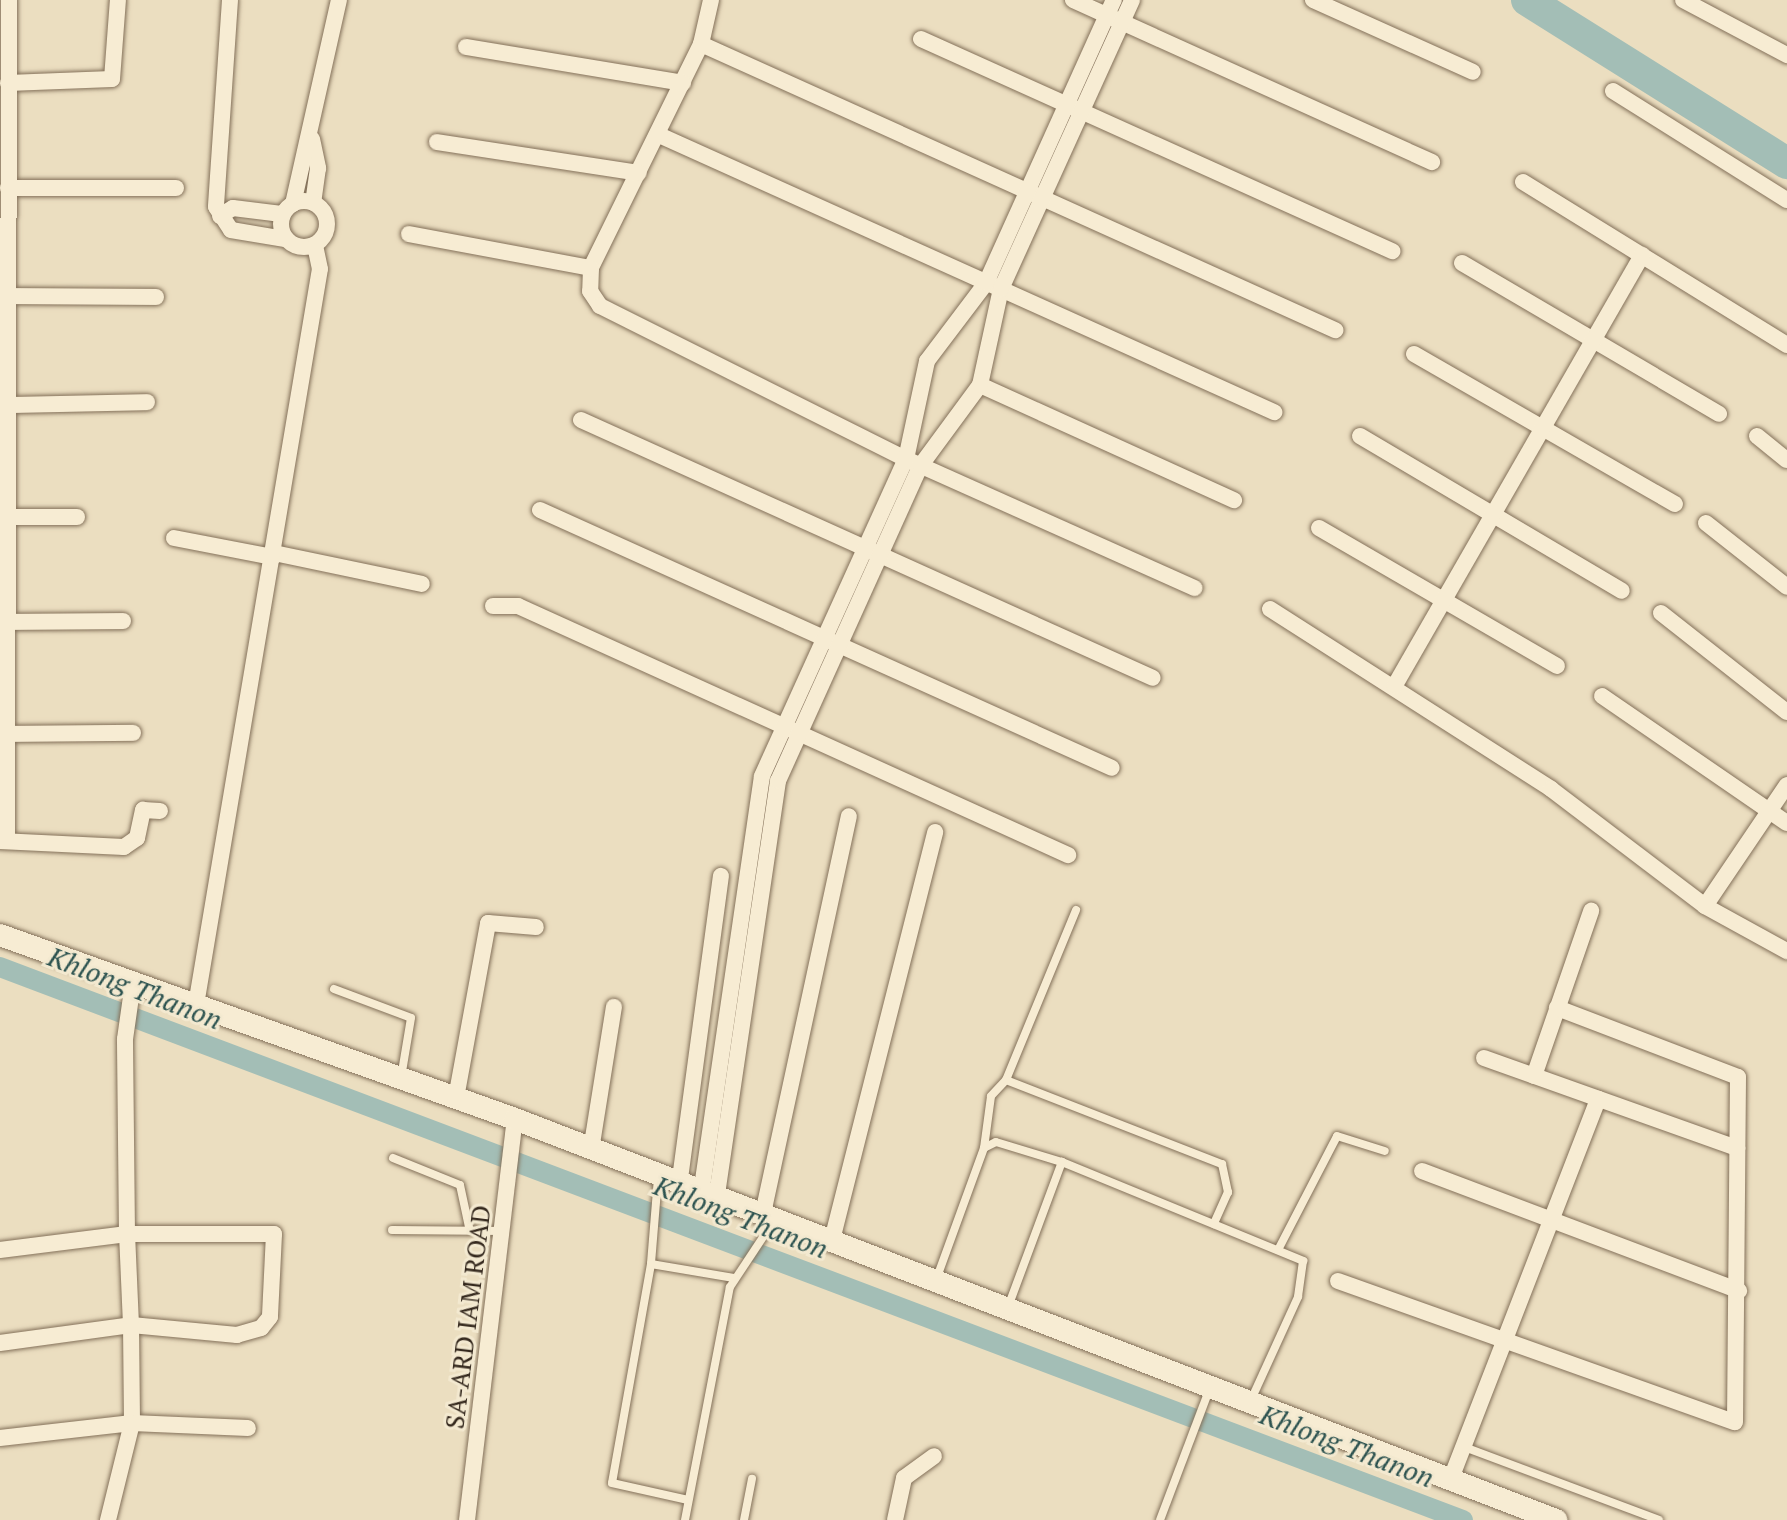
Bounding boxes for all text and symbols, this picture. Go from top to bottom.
water label: Khlong Thanon [43,939,227,1037]
water label: Khlong Thanon [649,1168,833,1266]
street label: SA-ARD IAM ROAD [439,1203,497,1431]
water label: Khlong Thanon [1255,1397,1439,1495]

